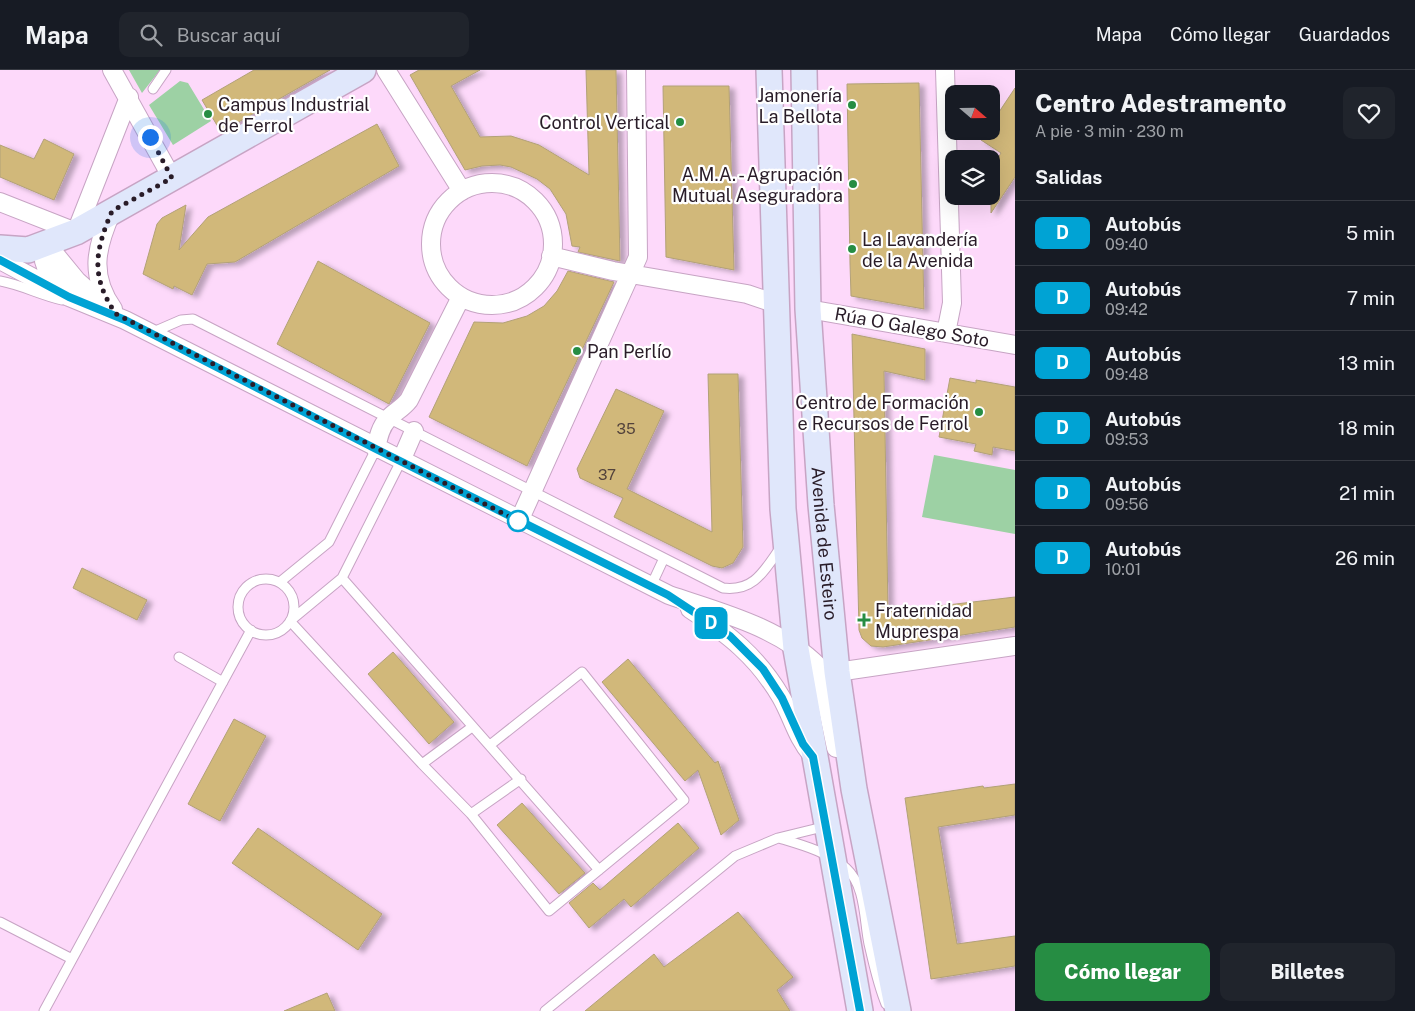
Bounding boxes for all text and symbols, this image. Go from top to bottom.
search box [119,12,469,57]
text: Mapa [25,21,89,49]
icon: search [137,21,165,49]
text: Buscar aquí [177,24,280,46]
text: Mapa [1096,24,1142,45]
text: Cómo llegar [1170,24,1271,45]
text: Guardados [1299,24,1390,45]
place label: Jamonería La Bellota [757,85,842,127]
north arrow [945,85,1000,140]
map controls [945,85,1000,205]
button: heart [1343,87,1395,139]
text: Centro Adestramento [1035,89,1286,117]
place label: Campus Industrial de Ferrol [218,94,370,136]
marker: Jamonería La Bellota [846,99,858,111]
marker: Campus Industrial de Ferrol [202,108,214,120]
place label: Control Vertical [539,112,670,133]
marker: Control Vertical [674,116,686,128]
text: A pie · 3 min · 230 m [1035,122,1184,141]
your location [138,125,163,150]
button: layers [945,150,1000,205]
place label: A.M.A. - Agrupación Mutual Aseguradora [672,164,843,206]
text: Salidas [1035,166,1102,188]
marker: A.M.A. - Agrupación Mutual Aseguradora [847,178,859,190]
text: Autobús [1105,213,1181,235]
text: D [1056,222,1069,243]
text: 5 min [1346,222,1395,244]
place label: La Lavandería de la Avenida [862,229,978,271]
text: 09:40 [1105,235,1148,254]
marker: La Lavandería de la Avenida [846,243,858,255]
text: Autobús [1105,278,1181,300]
text: D [1056,287,1069,308]
text: 7 min [1347,287,1395,309]
text: 09:42 [1105,300,1148,319]
street label: Rúa O Galego Soto [833,303,991,351]
place label: Pan Perlío [587,341,671,362]
text: Autobús [1105,343,1181,365]
marker: Pan Perlío [571,345,583,357]
text: D [1056,352,1069,373]
text: 13 min [1338,352,1395,374]
text: 09:48 [1105,365,1149,384]
place label: Centro de Formación e Recursos de Ferrol [795,392,969,434]
marker: Centro de Formación e Recursos de Ferrol [973,406,985,418]
text: Autobús [1105,408,1181,430]
text: D [1056,417,1069,438]
text: 18 min [1338,417,1395,439]
house number: 35 [616,420,636,437]
text: 09:53 [1105,430,1149,449]
house number: 37 [598,466,616,483]
street label: Avenida de Esteiro [808,466,842,621]
text: Autobús [1105,473,1181,495]
text: D [1056,482,1069,503]
text: 21 min [1339,482,1395,504]
text: 09:56 [1105,495,1149,514]
unlabelled marker [507,510,529,532]
text: Autobús [1105,538,1181,560]
text: D [1056,547,1069,568]
text: 26 min [1335,547,1395,569]
text: 10:01 [1105,560,1141,579]
place label: Fraternidad Muprespa [875,600,972,642]
line badge: D [695,607,727,639]
text: D [705,612,717,633]
marker: Fraternidad Muprespa [857,613,871,627]
button: Cómo llegar [1035,943,1210,1001]
button: Billetes [1220,943,1395,1001]

